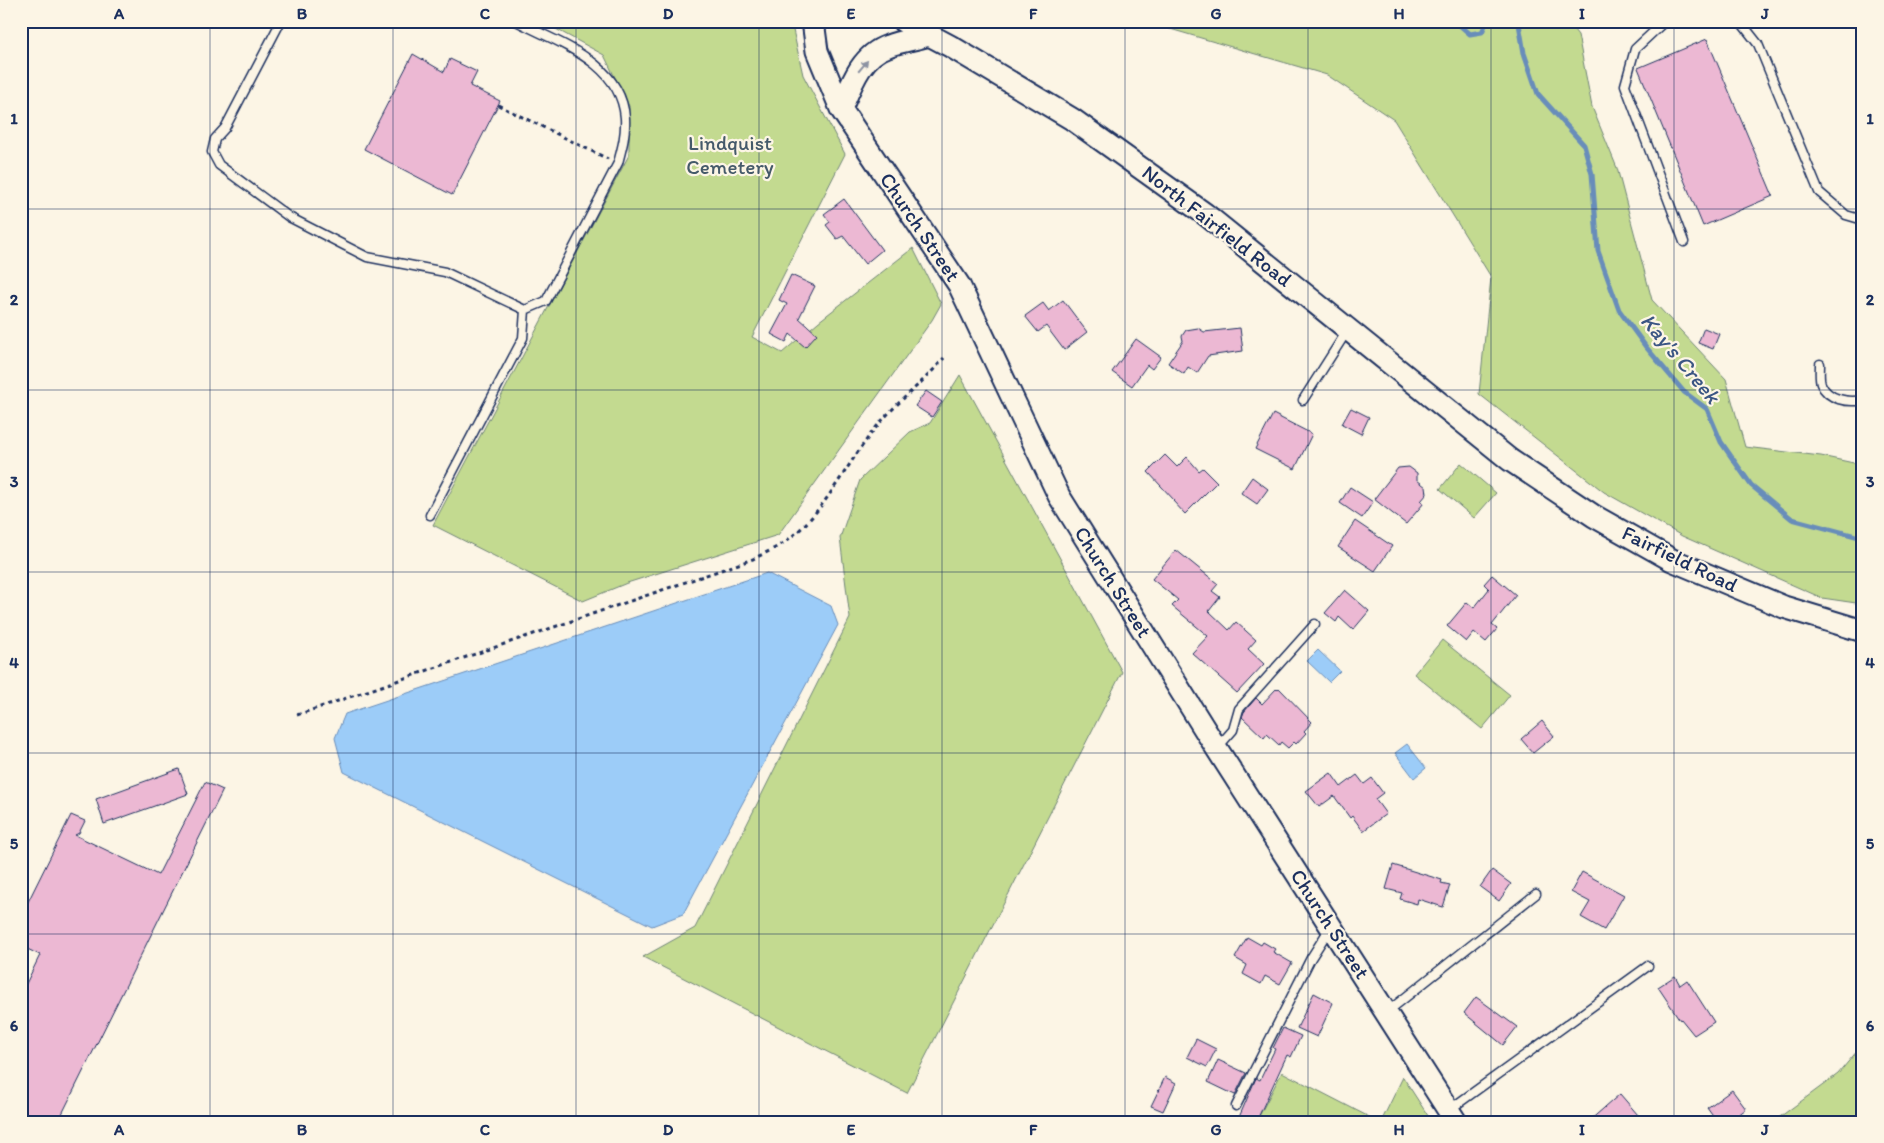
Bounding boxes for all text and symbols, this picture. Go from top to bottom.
text: A [113,4,125,23]
text: B [297,4,308,23]
text: C [480,4,491,23]
text: D [663,4,674,23]
text: E [847,4,856,23]
text: F [1029,4,1038,23]
text: G [1210,4,1222,23]
text: H [1393,4,1405,23]
text: I [1579,4,1585,23]
text: J [1760,4,1769,23]
one-way arrow [857,59,868,72]
text: 1 [10,109,18,128]
text: 1 [1866,109,1874,128]
park label: Lindquist Cemetery [686,130,774,179]
street label: North Fairfield Road [1137,159,1297,292]
street label: Church Street [875,167,966,286]
text: 2 [10,290,19,309]
text: 2 [1866,290,1875,309]
water label: Kay's Creek [1635,308,1727,410]
text: 3 [10,472,19,491]
text: 3 [1866,472,1875,491]
street label: Fairfield Road [1618,520,1742,597]
street label: Church Street [1069,522,1157,642]
text: 4 [9,653,19,672]
text: 4 [1865,653,1875,672]
text: 5 [10,834,19,853]
text: 5 [1866,834,1875,853]
street label: Church Street [1286,864,1375,983]
text: 6 [10,1016,19,1035]
text: 6 [1866,1016,1875,1035]
text: A [113,1120,125,1139]
text: B [297,1120,308,1139]
text: C [480,1120,491,1139]
text: D [663,1120,674,1139]
text: E [847,1120,856,1139]
text: F [1029,1120,1038,1139]
text: G [1210,1120,1222,1139]
text: H [1393,1120,1405,1139]
text: I [1579,1120,1585,1139]
text: J [1760,1120,1769,1139]

